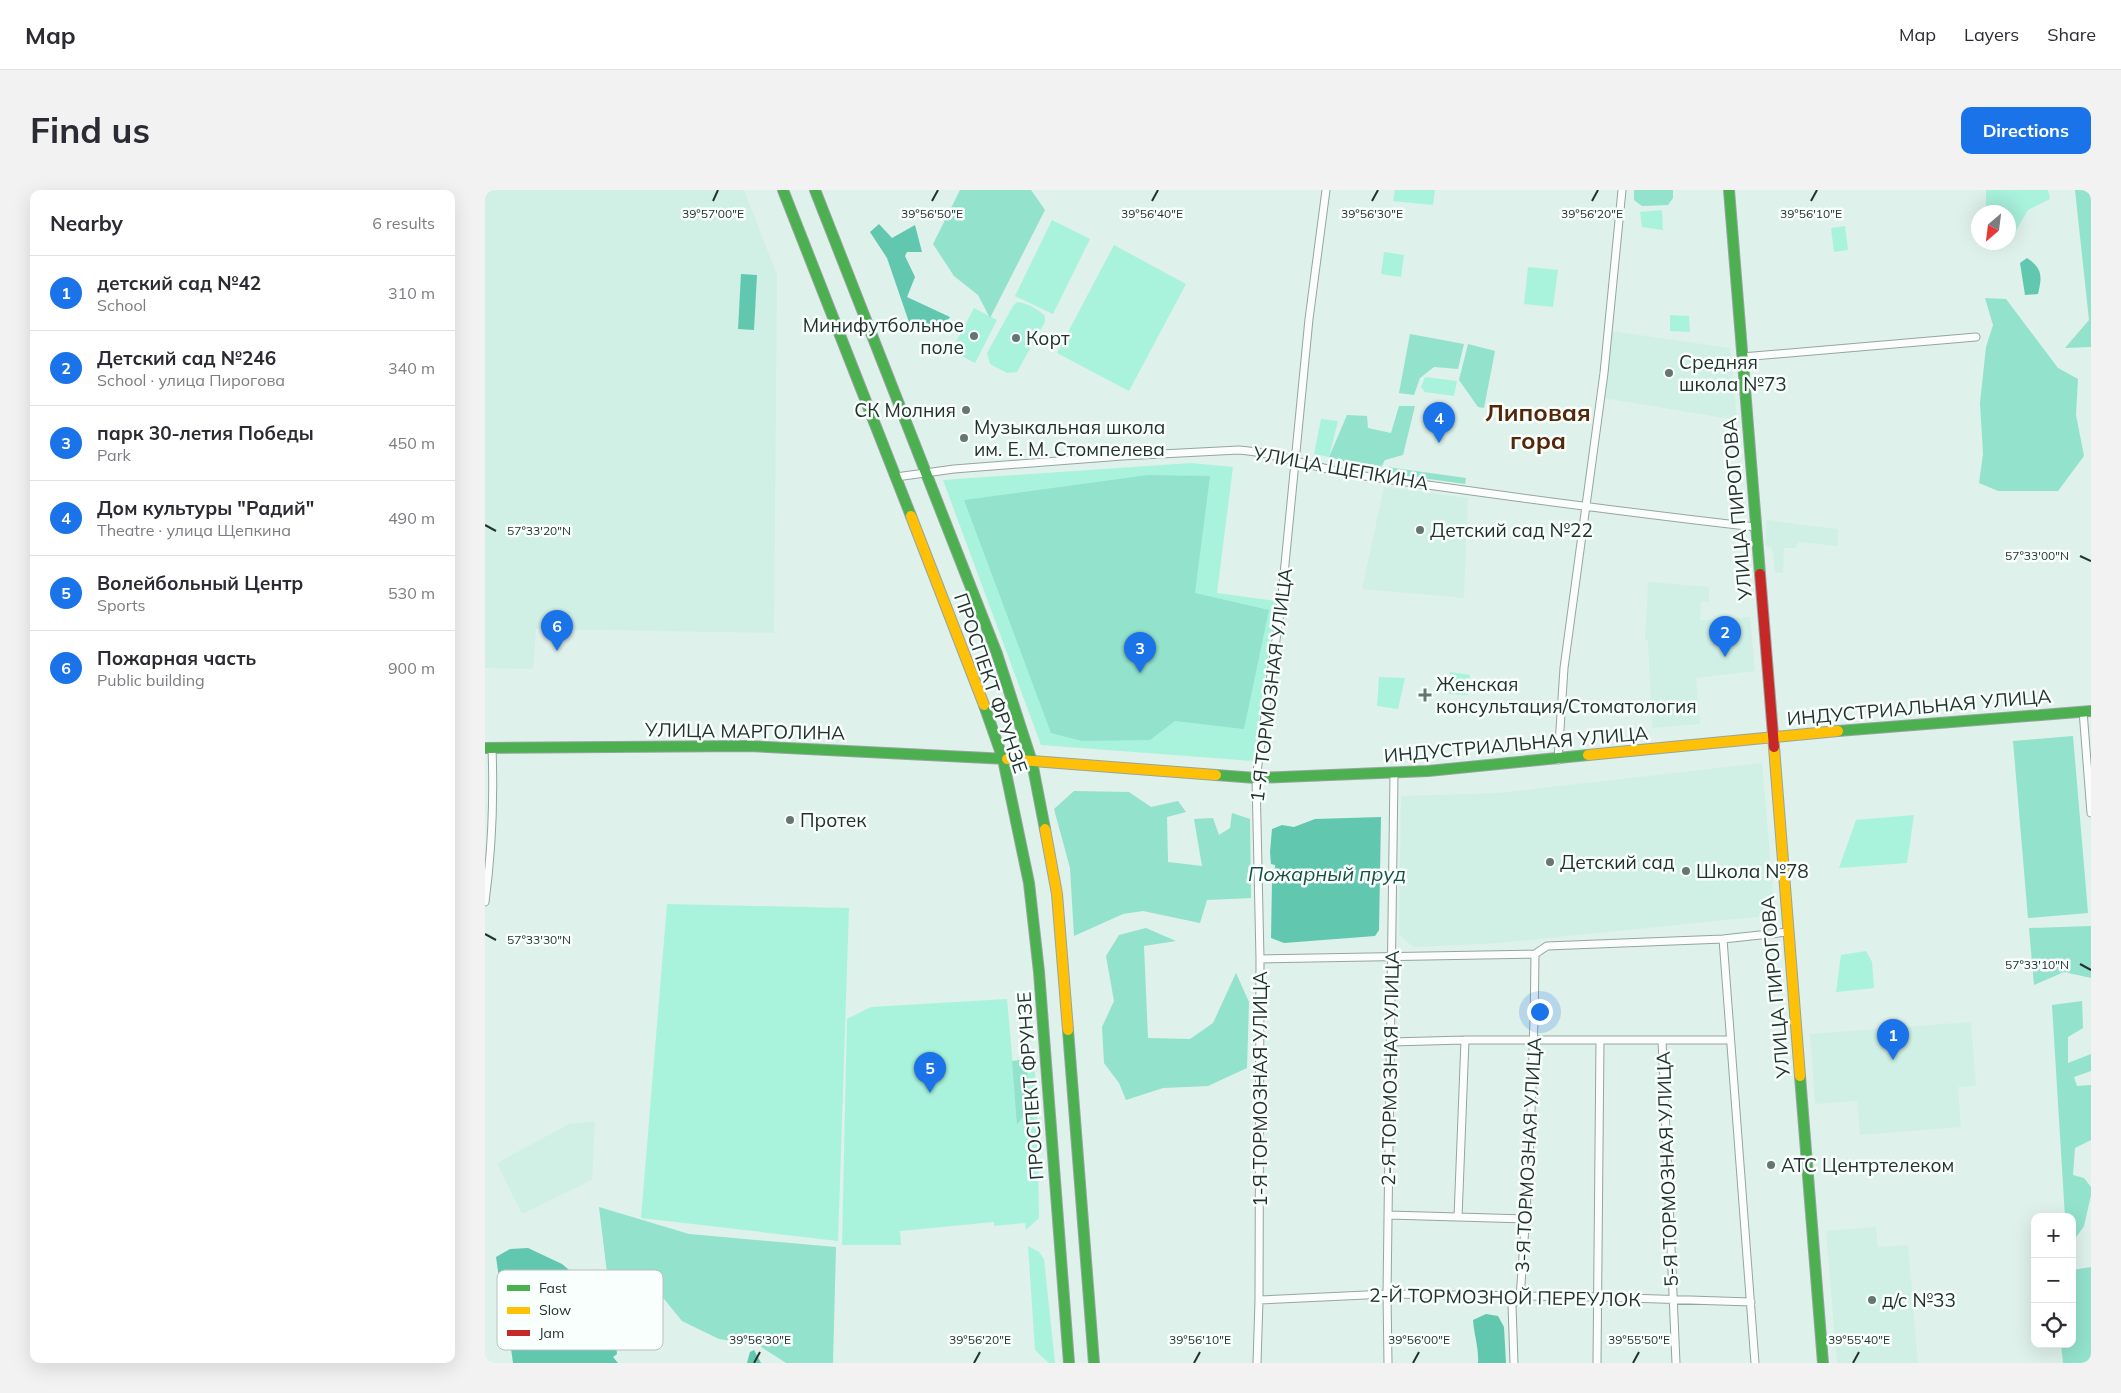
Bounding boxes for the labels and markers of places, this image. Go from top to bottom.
place label: Минифутбольное поле [803,313,964,359]
place label: Корт [1026,326,1070,350]
marker: Минифутбольное поле [968,330,980,342]
marker: Корт [1010,332,1022,344]
place label: Средняя школа №73 [1679,350,1787,396]
marker: Средняя школа №73 [1663,367,1675,379]
place label: СК Молния [854,398,956,422]
pin: 4 [1423,402,1455,443]
marker: СК Молния [960,404,972,416]
place label: Музыкальная школа им. Е. М. Стомпелева [974,415,1165,461]
marker: Музыкальная школа им. Е. М. Стомпелева [958,432,970,444]
place label: Детский сад №22 [1430,518,1593,542]
marker: Детский сад №22 [1414,524,1426,536]
pin: 6 [541,610,573,651]
pin: 2 [1709,616,1741,657]
pin: 3 [1124,632,1156,673]
place label: Женская консультация/Стоматология [1436,672,1697,718]
marker: Женская консультация/Стоматология [1418,688,1432,702]
place label: Протек [800,808,867,832]
marker: Протек [784,814,796,826]
place label: Детский сад [1560,850,1675,874]
marker: Детский сад [1544,856,1556,868]
place label: Школа №78 [1696,859,1809,883]
marker: Школа №78 [1680,865,1692,877]
pin: 1 [1877,1019,1909,1060]
pin: 5 [914,1052,946,1093]
place label: АТС Центртелеком [1781,1153,1954,1177]
marker: АТС Центртелеком [1765,1159,1777,1171]
place label: д/с №33 [1882,1288,1956,1312]
marker: д/с №33 [1866,1294,1878,1306]

